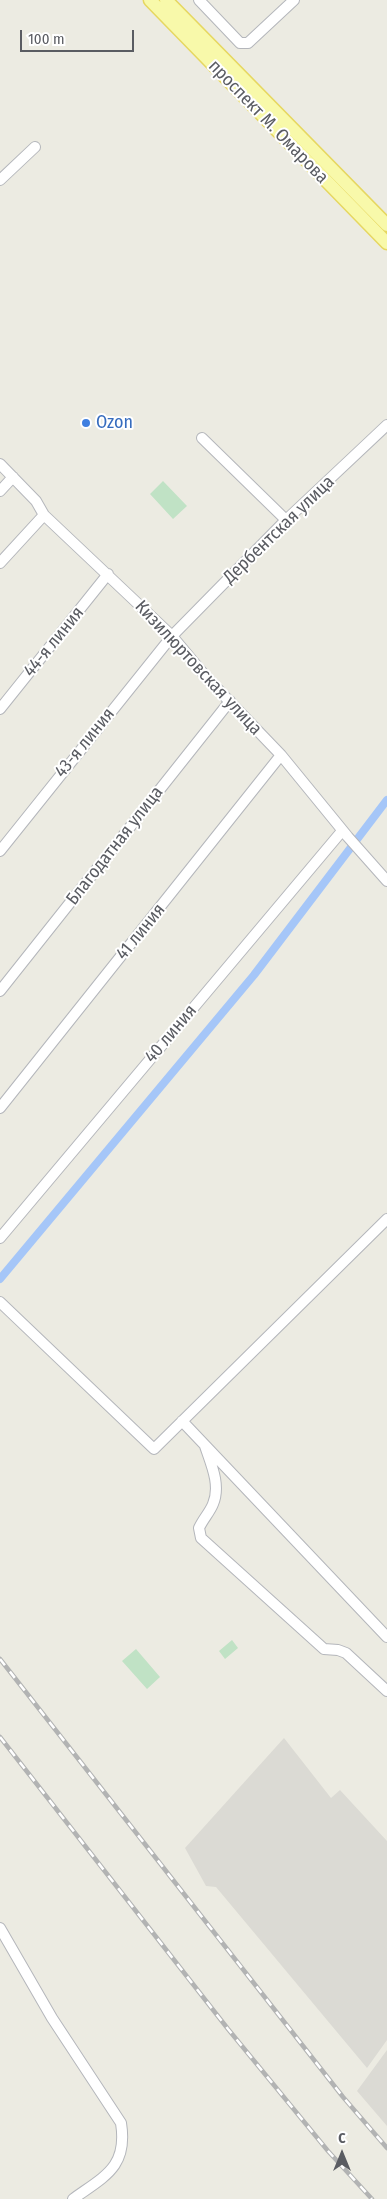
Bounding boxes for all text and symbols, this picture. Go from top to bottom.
scale bar [22,20,136,52]
text: 100 m [28,30,65,48]
street label: проспект М. Омарова [203,56,333,188]
place label: Ozon [96,412,133,434]
marker: Ozon [80,417,92,429]
street label: Дербентская улица [219,471,339,589]
street label: Кизилюртовская улица [130,596,266,740]
street label: 44-я линия [19,603,89,681]
street label: 43-я линия [50,704,120,782]
street label: Благодатная улица [62,782,168,910]
street label: 41 линия [112,900,170,964]
street label: 40 линия [140,1000,202,1068]
north arrow [317,2129,367,2179]
text: С [338,2130,346,2147]

